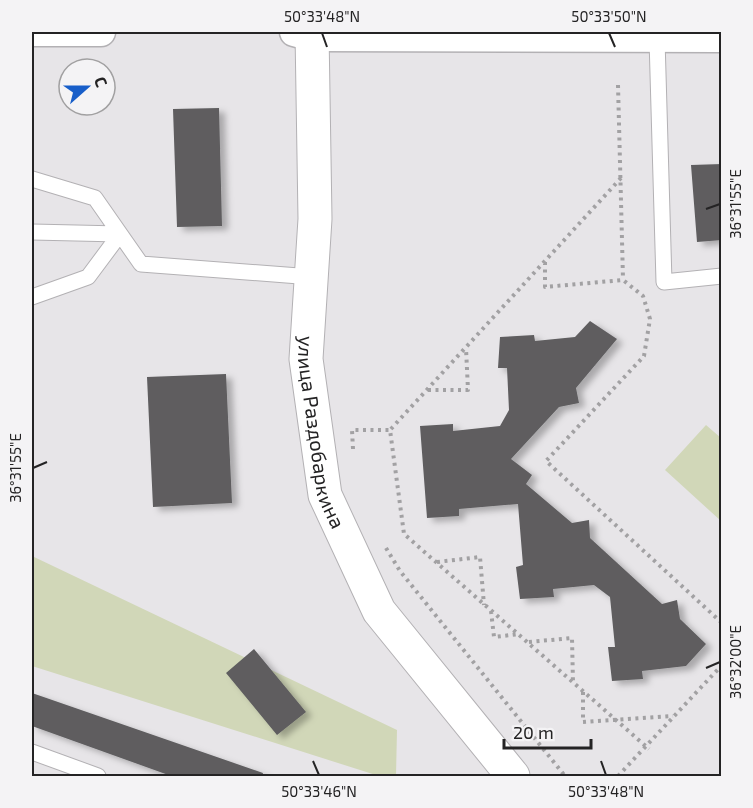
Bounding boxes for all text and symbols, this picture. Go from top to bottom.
text: 50°33'48"N [284,7,360,25]
text: 50°33'50"N [571,7,647,25]
north arrow [57,57,117,117]
text: С [91,74,112,89]
text: 36°31'55"E [726,169,744,239]
street label: улица Раздобаркина [294,335,351,532]
text: 36°31'55"E [6,433,24,503]
text: 36°32'00"E [726,625,744,699]
scale bar [504,712,591,750]
text: 20 m [513,721,554,743]
text: 50°33'46"N [281,782,357,800]
text: 50°33'48"N [568,782,644,800]

